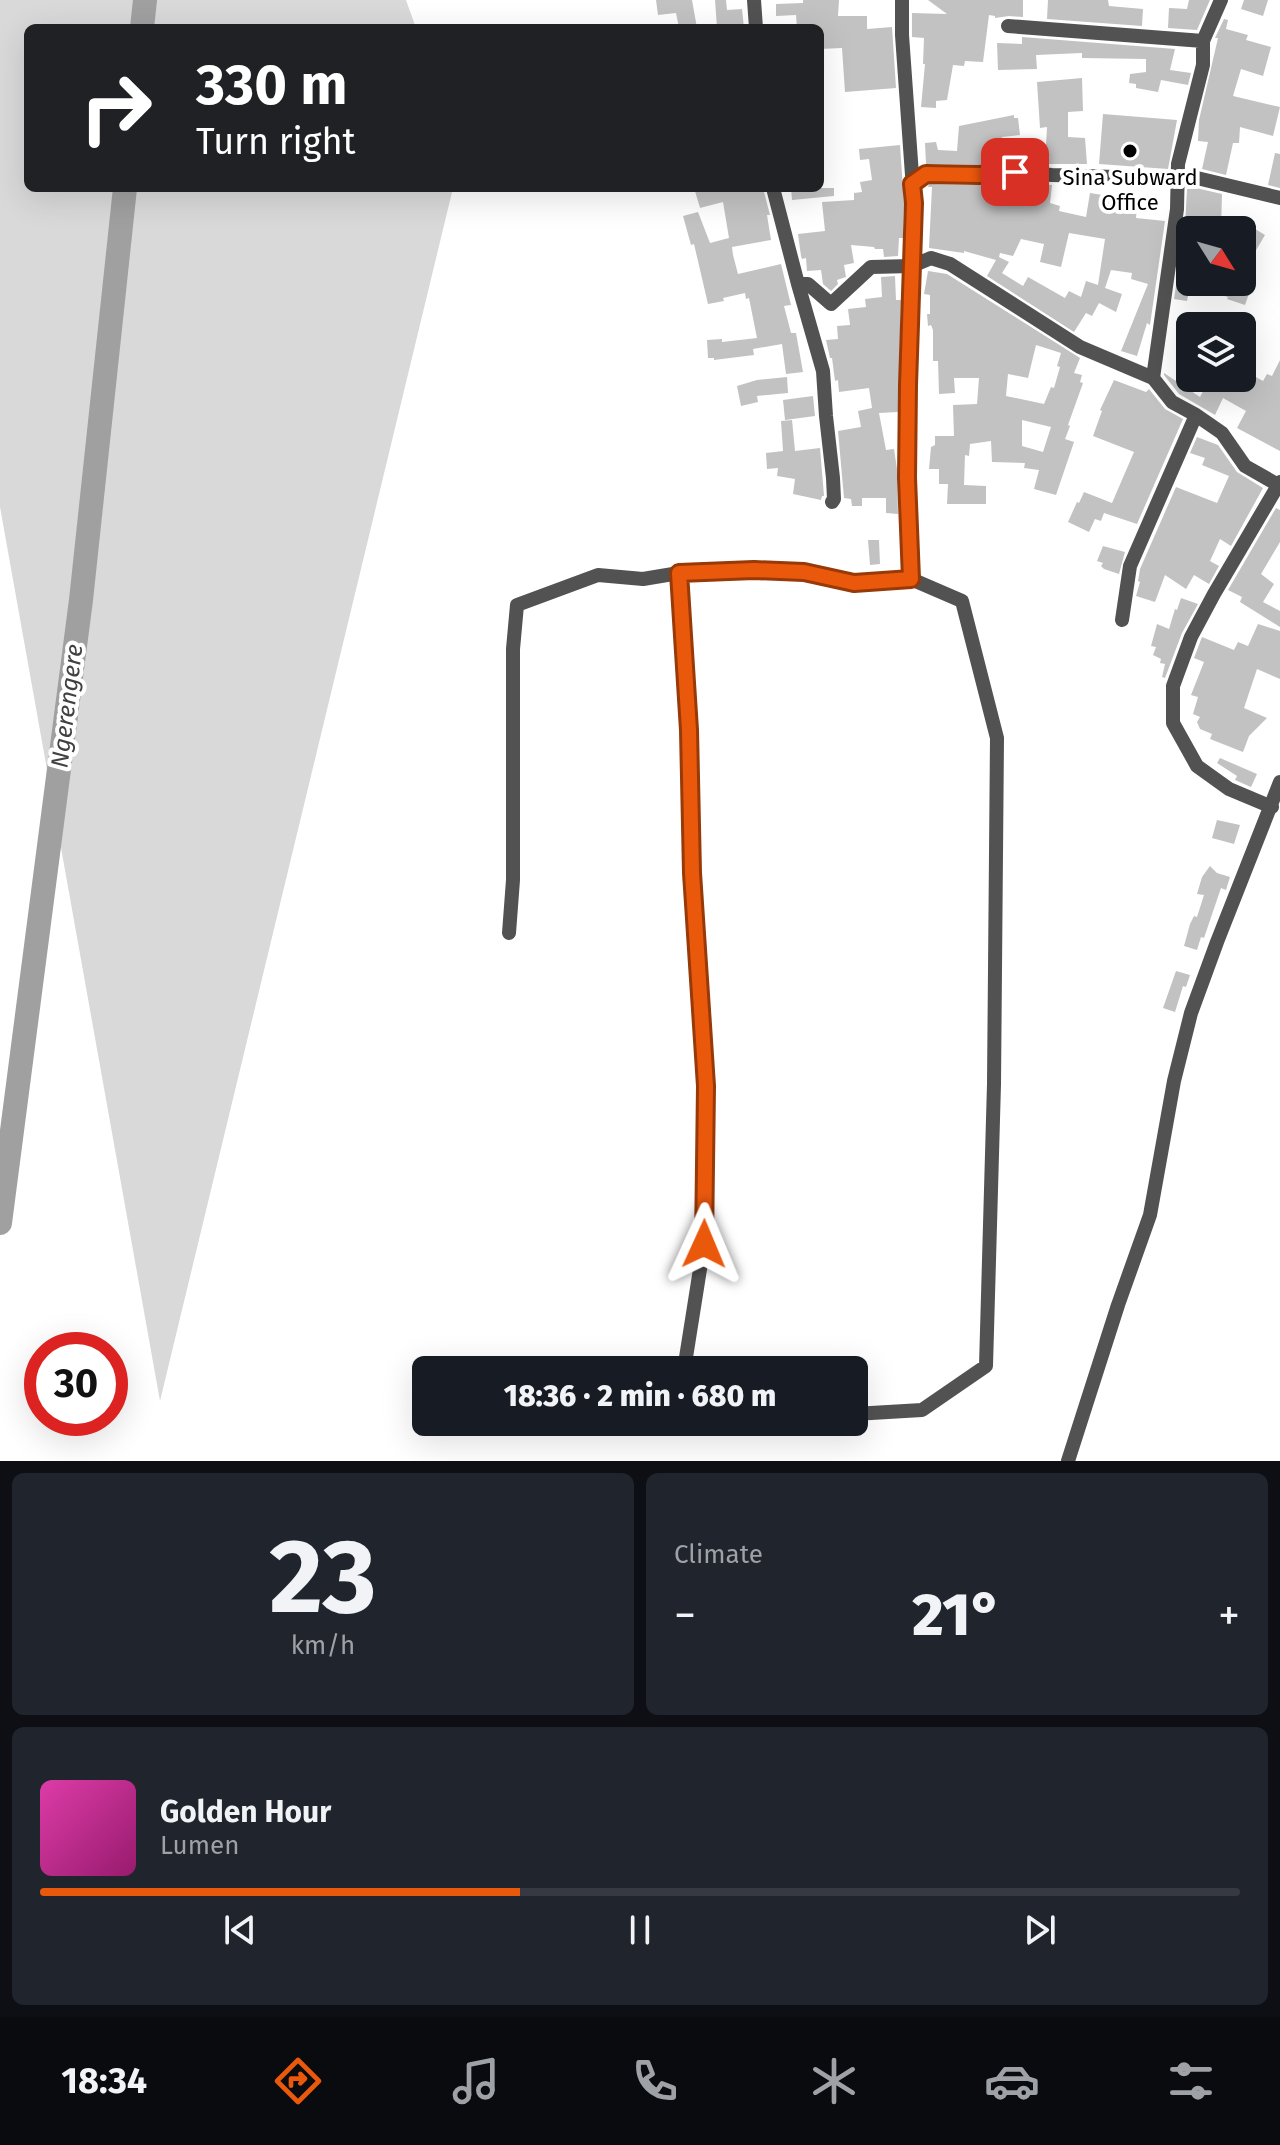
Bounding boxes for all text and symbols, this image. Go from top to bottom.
text: 330 m [196,52,348,119]
icon: right [64,56,168,160]
text: Turn right [196,120,356,164]
pin [981,138,1049,206]
marker: Sina Subward Office [1121,142,1139,160]
icon: arrive [993,150,1037,194]
place label: Sina Subward Office [1062,164,1198,216]
north arrow [1176,216,1256,296]
map controls [1176,216,1256,392]
button: layers [1176,312,1256,392]
water label: Ngerengere [46,643,88,769]
position arrow [662,1202,746,1286]
speed limit sign: 30 [24,1332,128,1436]
text: 18:36 · 2 min · 680 m [504,1378,776,1414]
text: 23 [269,1515,377,1640]
text: Climate [674,1539,763,1570]
text: 21° [912,1579,1002,1651]
text: − [674,1589,696,1642]
text: + [1218,1589,1240,1642]
text: km/h [291,1630,355,1661]
text: Golden Hour [160,1794,331,1830]
text: Lumen [160,1830,239,1861]
icon: previous [218,1908,262,1952]
icon: pause [618,1908,662,1952]
icon: next [1018,1908,1062,1952]
icon: directions [270,2053,326,2109]
icon: music [448,2053,504,2109]
icon: phone [627,2053,683,2109]
icon: climate [806,2053,862,2109]
icon: car [984,2053,1040,2109]
icon: filters [1163,2053,1219,2109]
text: 18:34 [61,2059,147,2103]

